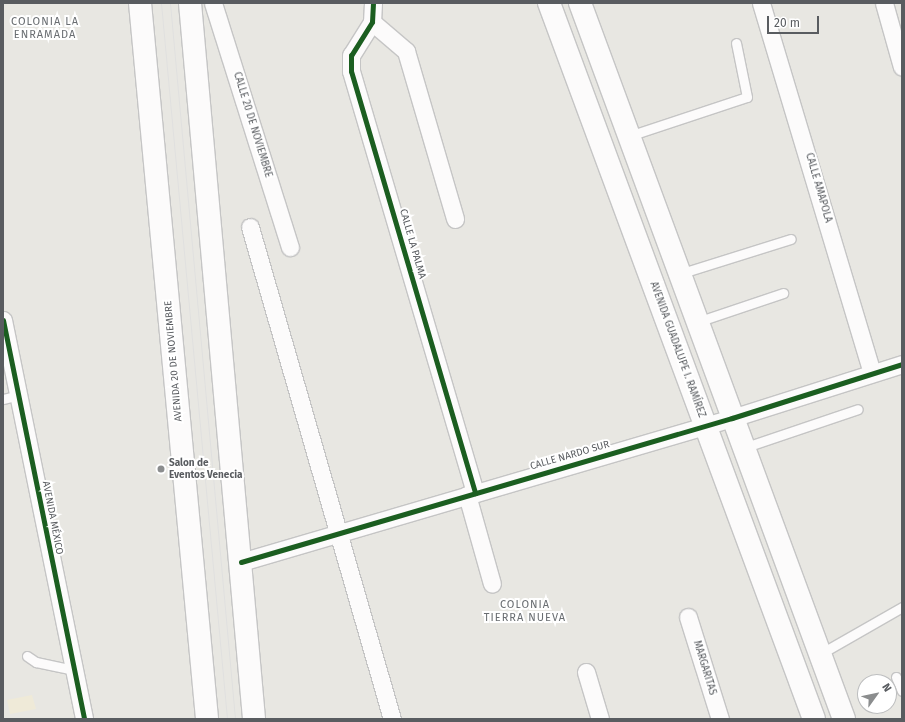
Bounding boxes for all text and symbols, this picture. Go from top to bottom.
scale bar [769,8,821,34]
district label: COLONIA LA ENRAMADA [11,16,79,42]
text: 20 m [774,16,800,30]
street label: CALLE 20 DE NOVIEMBRE [230,71,274,179]
street label: CALLE AMAPOLA [802,152,834,224]
street label: CALLE LA PALMA [396,208,428,280]
street label: AVENIDA GUADALUPE I. RAMÍREZ [647,280,707,420]
street label: AVENIDA 20 DE NOVIEMBRE [163,300,185,422]
street label: CALLE NARDO SUR [529,439,611,473]
place label: Salon de Eventos Venecia [169,457,242,480]
marker: Salon de Eventos Venecia [156,464,166,474]
street label: AVENIDA MÉXICO [39,480,65,556]
district label: COLONIA TIERRA NUEVA [484,599,566,625]
street label: MARGARITAS [690,639,718,697]
north arrow [857,674,897,714]
text: N [879,681,894,694]

